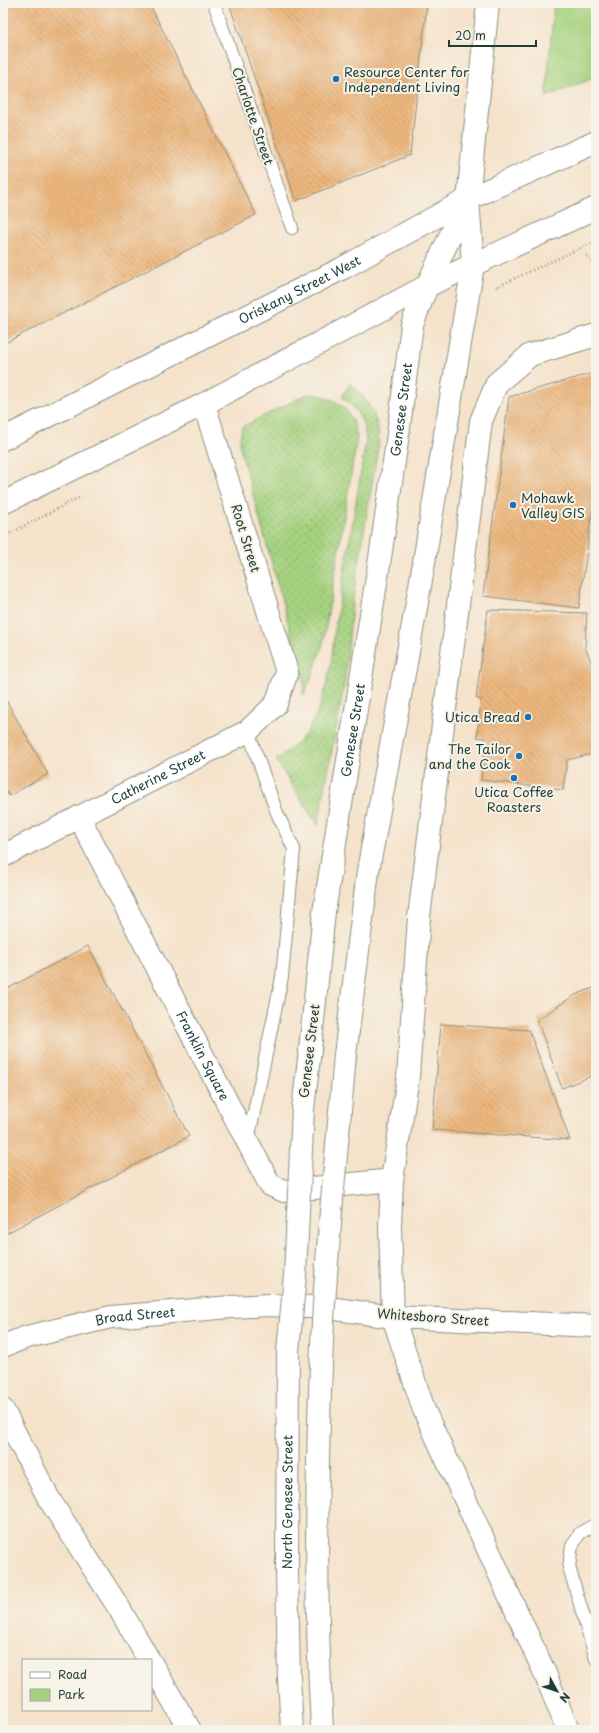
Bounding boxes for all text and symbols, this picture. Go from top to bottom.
scale bar [449,22,536,48]
text: 20 m [455,26,486,44]
place label: Resource Center for Independent Living [344,62,470,96]
street label: Charlotte Street [228,64,279,167]
marker: Resource Center for Independent Living [331,74,341,84]
street label: Oriskany Street West [235,250,364,328]
street label: Genesee Street [385,362,416,458]
place label: Mohawk Valley GIS [521,488,585,522]
marker: Mohawk Valley GIS [508,500,518,510]
street label: Root Street [227,501,266,574]
street label: Genesee Street [336,682,369,778]
place label: Utica Bread [445,707,520,726]
marker: Utica Bread [523,712,533,722]
place label: The Tailor and the Cook [429,739,512,773]
street label: Catherine Street [107,744,208,809]
marker: The Tailor and the Cook [514,751,524,761]
marker: Utica Coffee Roasters [509,773,519,783]
place label: Utica Coffee Roasters [474,782,554,816]
street label: Genesee Street [293,1003,324,1099]
street label: Franklin Square [172,1007,235,1104]
street label: Broad Street [93,1302,176,1330]
street label: Whitesboro Street [376,1303,490,1330]
street label: North Genesee Street [277,1435,297,1569]
legend [22,1659,152,1711]
text: Road [58,1665,87,1683]
north arrow [537,1671,577,1711]
text: Park [58,1685,85,1703]
text: N [556,1689,574,1707]

